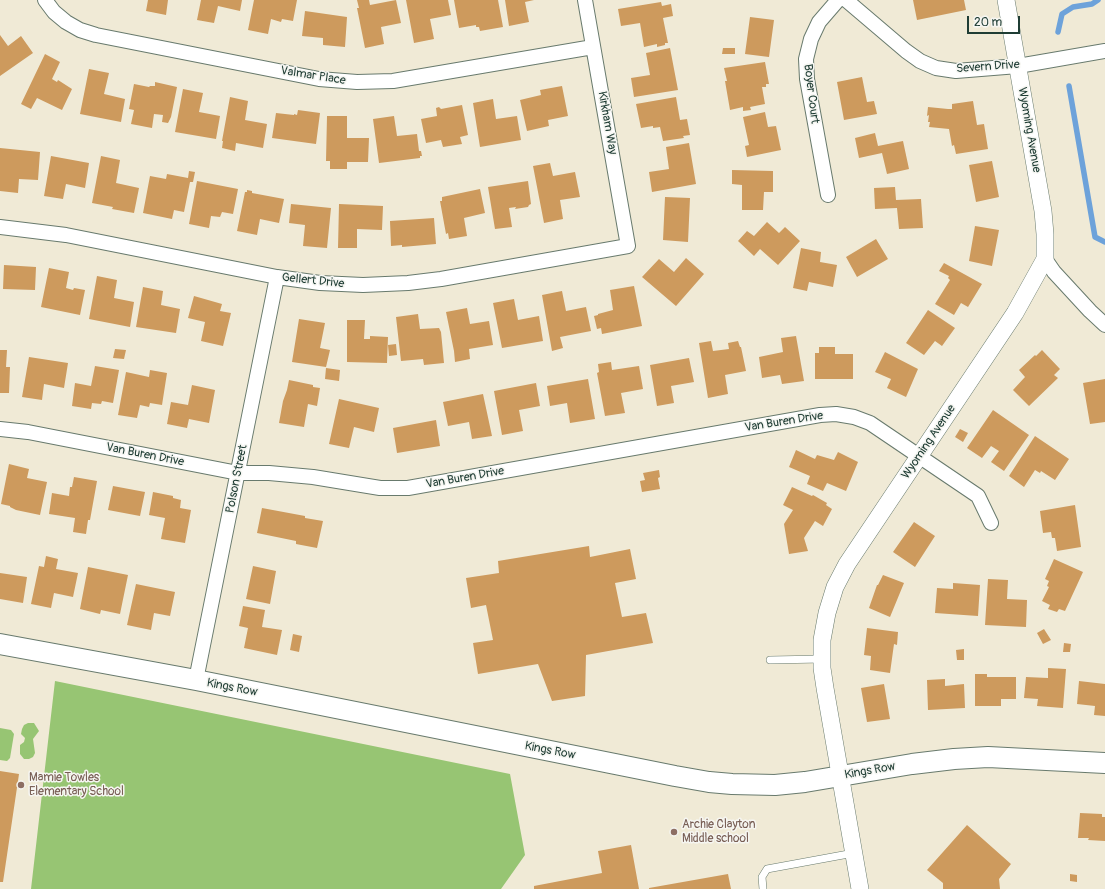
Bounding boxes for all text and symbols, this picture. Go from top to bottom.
scale bar [969,8,1022,34]
text: 20 m [974,15,1002,30]
street label: Severn Drive [956,58,1020,76]
street label: Boyer Court [800,63,822,125]
street label: Valmar Place [279,64,347,88]
street label: Wyoming Avenue [1014,86,1044,174]
street label: Kirkham Way [594,90,620,156]
street label: Gellert Drive [281,271,345,291]
street label: Wyoming Avenue [899,402,959,482]
street label: Van Buren Drive [744,409,824,435]
street label: Van Buren Drive [105,440,185,470]
street label: Polson Street [223,443,251,515]
street label: Van Buren Drive [425,464,505,492]
street label: Kings Row [205,676,259,700]
street label: Kings Row [523,739,577,763]
street label: Kings Row [843,759,897,783]
place label: Mamie Towles Elementary School [29,771,124,799]
marker: Mamie Towles Elementary School [16,780,26,790]
place label: Archie Clayton Middle school [682,818,755,846]
marker: Archie Clayton Middle school [669,827,679,837]

